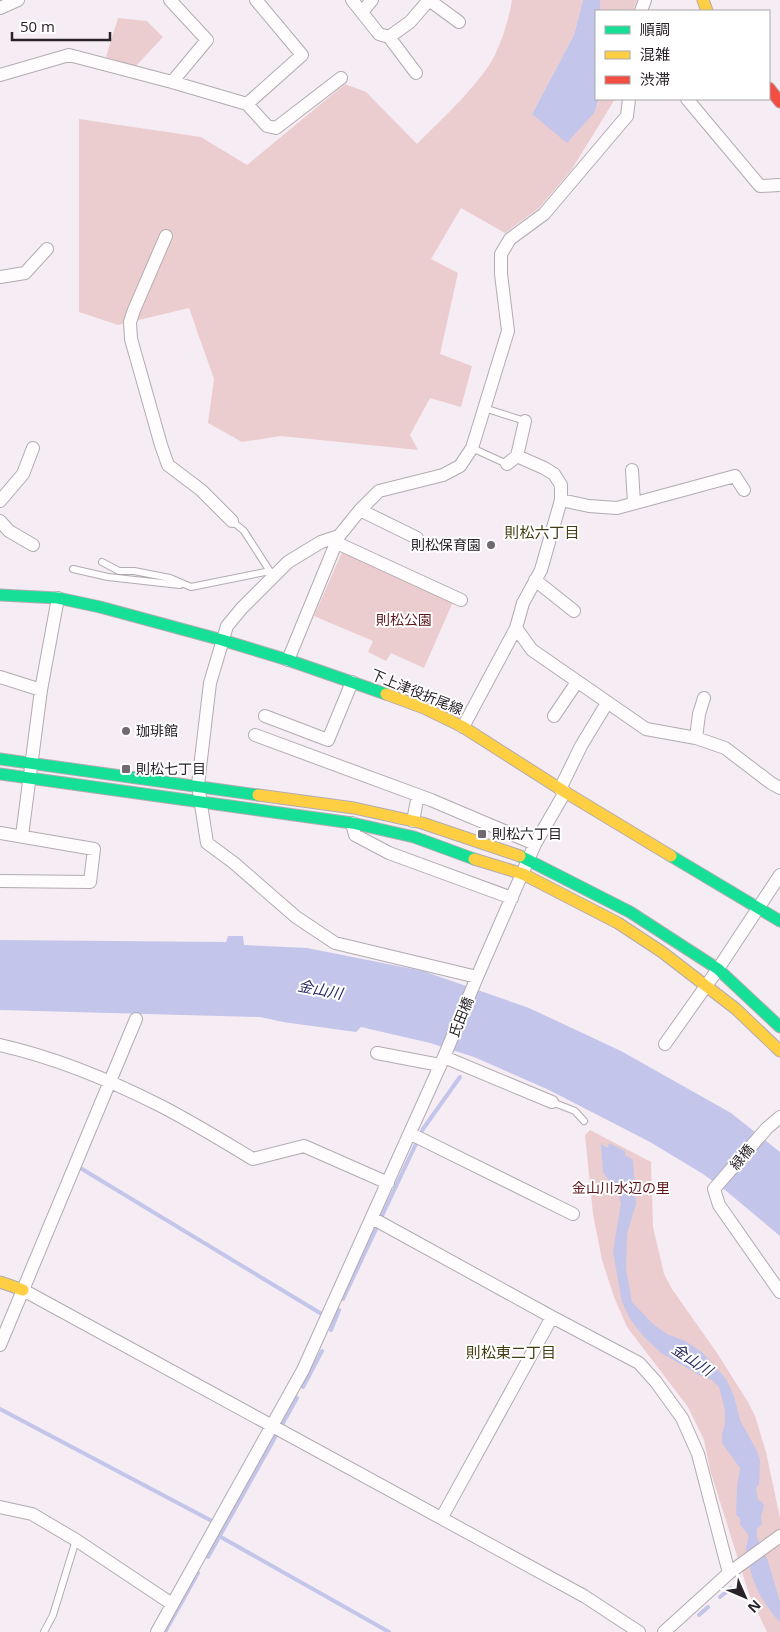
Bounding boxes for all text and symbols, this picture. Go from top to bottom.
scale bar [12,10,110,42]
legend [595,10,770,100]
text: 50 m [20,16,55,36]
text: 順調 [640,19,670,39]
text: 混雑 [640,44,670,64]
text: 渋滞 [640,69,670,89]
district label: 則松六丁目 [504,522,580,542]
place label: 則松保育園 [411,535,481,554]
marker: 則松保育園 [485,539,497,551]
park label: 則松公園 [376,610,432,629]
street label: 下上津役折尾線 [368,664,466,719]
place label: 珈琲館 [136,721,178,740]
marker: 珈琲館 [120,725,132,737]
place label: 則松七丁目 [136,759,206,778]
marker: 則松七丁目 [120,763,132,775]
place label: 則松六丁目 [492,824,562,843]
marker: 則松六丁目 [476,828,488,840]
water label: 金山川 [296,975,346,1004]
street label: 氏田橋 [444,994,477,1040]
street label: 緑橋 [725,1140,758,1174]
park label: 金山川水辺の里 [572,1178,670,1197]
water label: 金山川 [668,1338,718,1381]
district label: 則松東二丁目 [466,1342,556,1362]
north arrow [720,1572,770,1622]
text: N [744,1596,765,1617]

